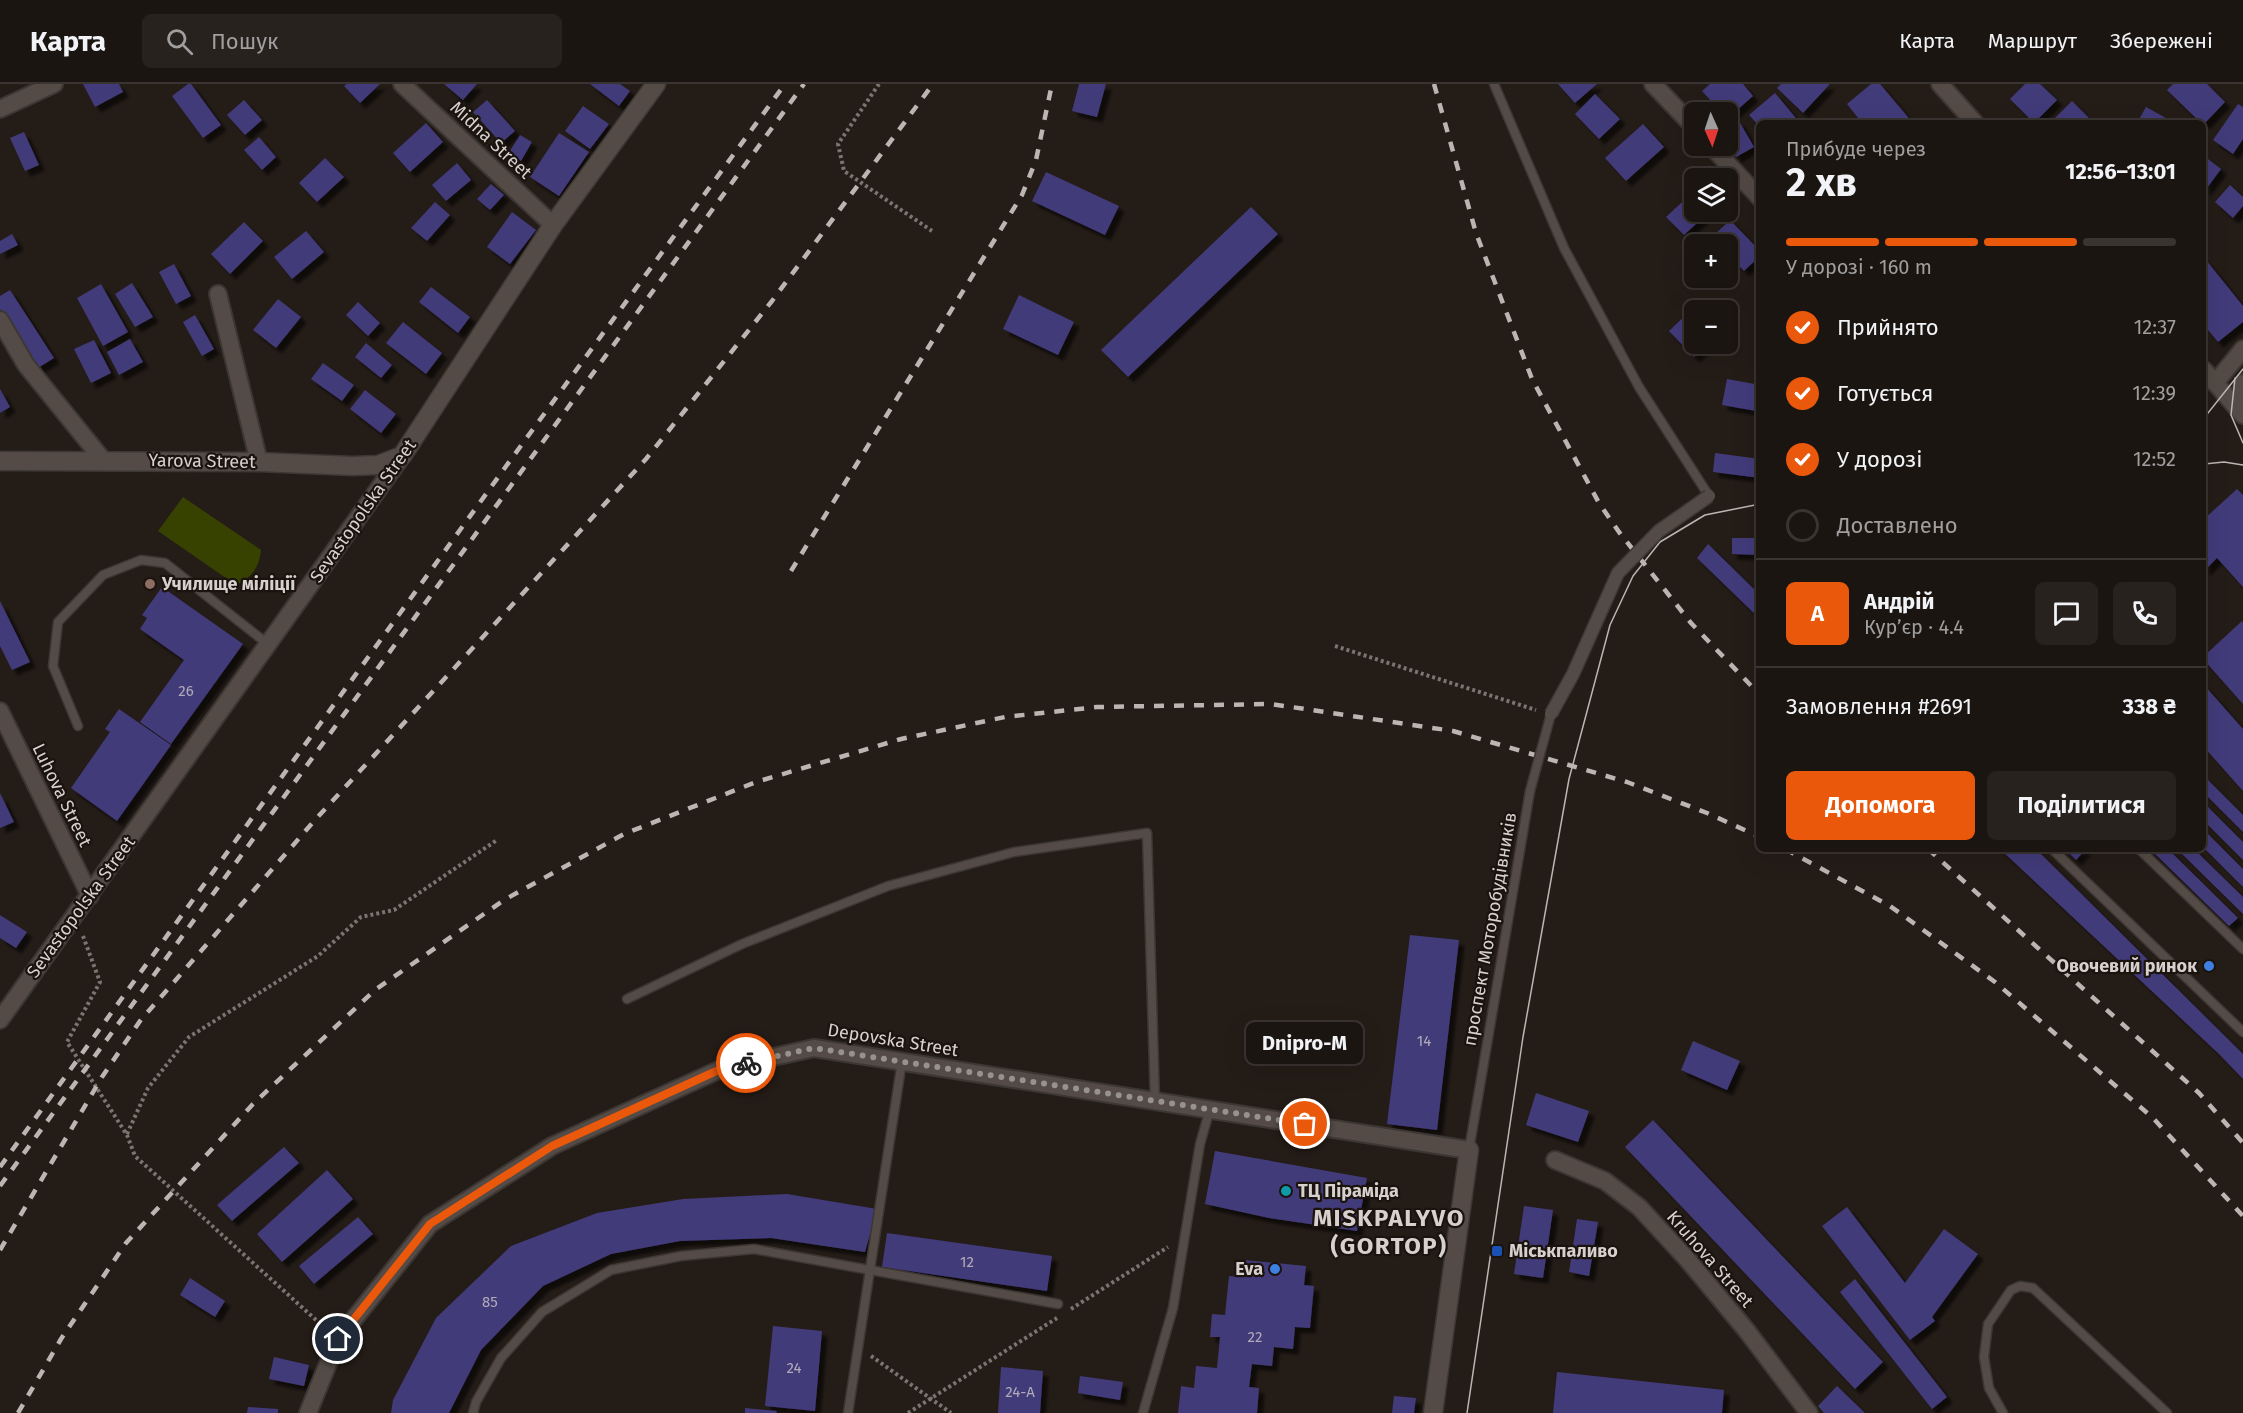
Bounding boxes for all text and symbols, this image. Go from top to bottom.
search box [142,14,562,68]
text: Карта [30,25,106,58]
icon: search [163,25,196,58]
text: Пошук [211,28,278,55]
text: Карта [1899,28,1955,54]
text: Маршрут [1988,28,2077,54]
text: Збережені [2110,28,2213,54]
street label: Midna Street [446,97,537,184]
north arrow [1684,102,1738,156]
map controls [1684,102,1738,354]
text: Прибуде через [1786,137,1926,161]
text: 12:56–13:01 [2065,158,2176,185]
text: 2 хв [1786,160,1857,206]
button: layers [1684,168,1738,222]
button: + [1684,234,1738,288]
text: У дорозі · 160 m [1786,255,1932,279]
button: − [1684,300,1738,354]
icon: check [1786,311,1819,344]
text: Прийнято [1837,314,1939,341]
text: 12:37 [2134,315,2176,339]
icon: check [1786,377,1819,410]
text: Готується [1837,380,1933,407]
text: 12:39 [2132,381,2176,405]
street label: Sevastopolska Street [305,435,421,587]
icon: check [1786,443,1819,476]
text: У дорозі [1837,446,1922,473]
text: 12:52 [2133,447,2176,471]
street label: Yarova Street [148,449,256,473]
text: Доставлено [1837,512,1958,539]
place label: Училище міліції [161,573,297,595]
marker: Училище міліції [143,577,157,591]
button: chat [2035,582,2098,645]
button: phone [2113,582,2176,645]
text: Андрій [1864,588,1934,615]
text: А [1811,600,1824,627]
text: Кур’єр · 4.4 [1864,615,1964,639]
house number: 26 [178,682,194,700]
text: Замовлення #2691 [1786,693,1972,720]
text: 338 ₴ [2122,693,2176,720]
street label: Luhova Street [28,740,97,851]
button: Допомога [1786,771,1975,840]
button: Поділитися [1987,771,2176,840]
street label: проспект Моторобудівників [1459,810,1521,1048]
street label: Sevastopolska Street [22,831,140,982]
place label: Овочевий ринок [2056,955,2197,977]
marker: Овочевий ринок [2202,959,2216,973]
street label: Depovska Street [826,1019,960,1061]
callout: Dnipro-M [1246,1022,1364,1064]
text: Dnipro-M [1262,1031,1347,1055]
house number: 14 [1417,1032,1431,1050]
courier [716,1033,776,1093]
icon: bike [730,1047,763,1080]
pin [1279,1098,1330,1149]
icon: bag [1288,1107,1321,1140]
place label: ТЦ Піраміда [1298,1180,1399,1202]
marker: ТЦ Піраміда [1279,1184,1293,1198]
district label: MISKPALYVO (GORTOP) [1313,1204,1465,1260]
street label: Kruhova Street [1662,1206,1758,1312]
place label: Міськпаливо [1509,1240,1618,1262]
marker: Міськпаливо [1490,1244,1504,1258]
house number: 12 [960,1253,974,1271]
place label: Eva [1235,1258,1263,1280]
marker: Eva [1268,1262,1282,1276]
house number: 85 [482,1293,498,1311]
pin [312,1313,363,1364]
icon: home [321,1322,354,1355]
house number: 22 [1248,1328,1262,1346]
house number: 24 [786,1359,802,1377]
house number: 24-А [1005,1383,1035,1401]

